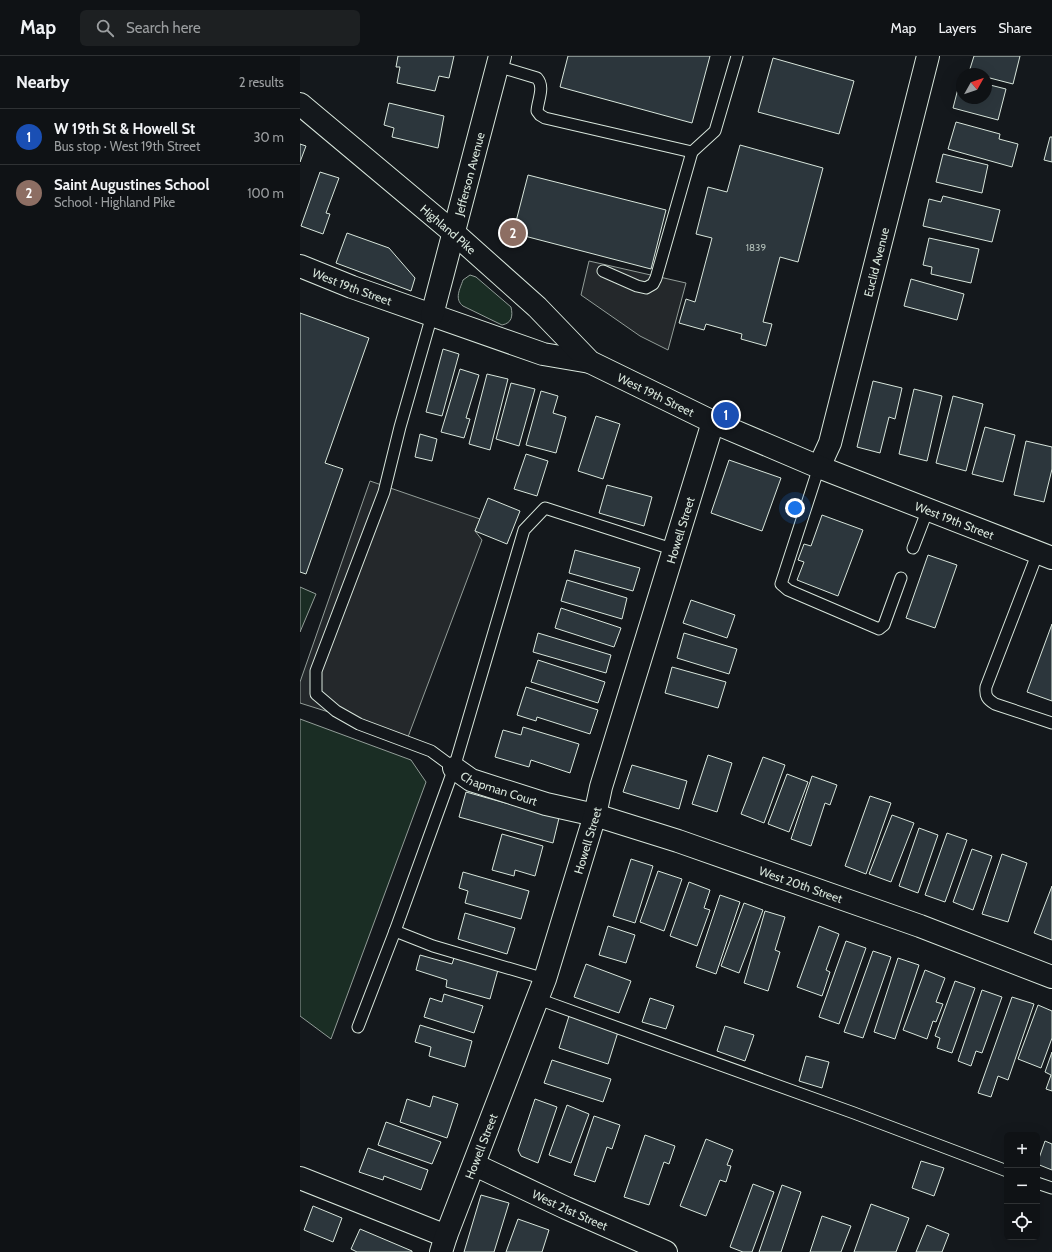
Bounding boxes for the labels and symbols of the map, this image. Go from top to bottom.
north arrow [956,68,992,104]
street label: Jefferson Avenue [451,130,487,218]
street label: Highland Pike [418,201,480,257]
pin: 2 [500,218,526,248]
street label: Euclid Avenue [860,226,892,298]
house number: 1839 [746,241,767,254]
street label: West 19th Street [310,264,394,308]
street label: West 19th Street [615,369,697,419]
pin: 1 [713,400,739,430]
street label: Howell Street [663,495,697,565]
your location [785,498,805,518]
street label: West 19th Street [913,498,996,542]
street label: Chapman Court [458,768,539,808]
street label: Howell Street [570,806,604,876]
street label: West 20th Street [757,863,845,906]
street label: Howell Street [461,1111,500,1181]
street label: West 21st Street [530,1186,610,1233]

